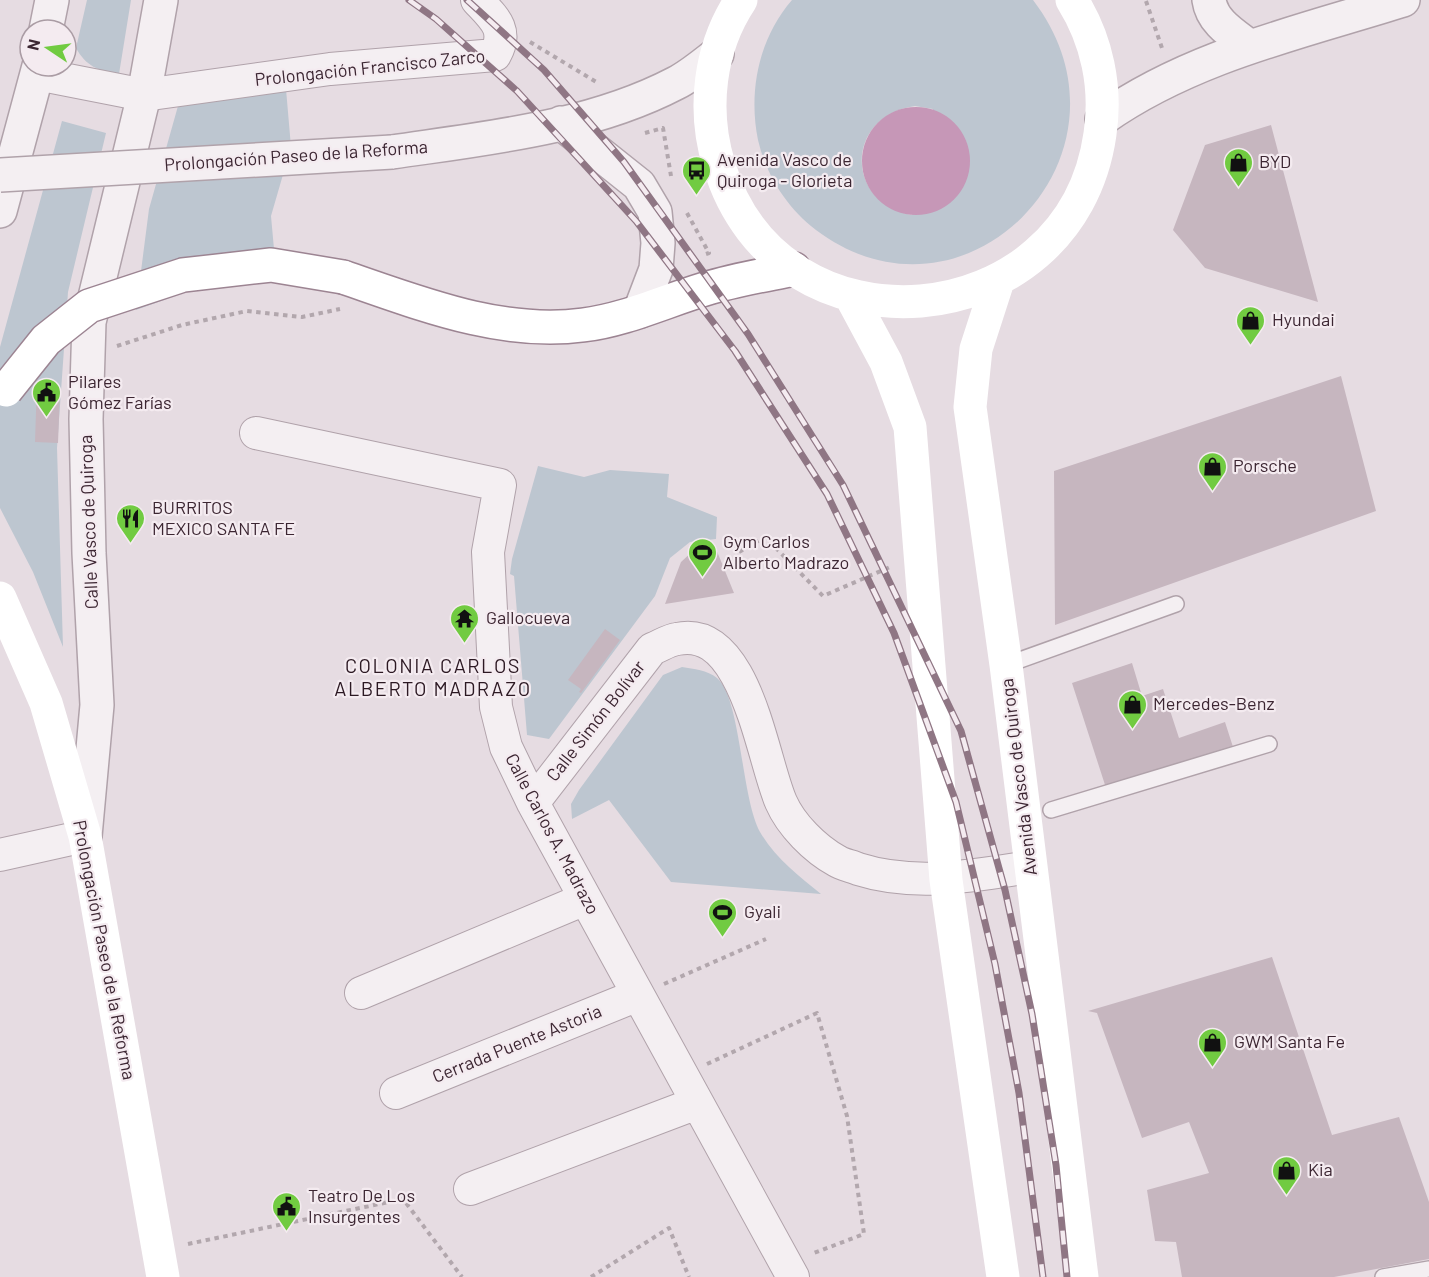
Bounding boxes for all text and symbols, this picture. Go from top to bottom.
north arrow [18,18,78,78]
text: N [22,37,43,52]
street label: Prolongación Francisco Zarco [254,44,486,90]
street label: Prolongación Paseo de la Reforma [163,135,428,175]
shop icon: BYD [1222,146,1254,188]
place label: Avenida Vasco de Quiroga - Glorieta [717,148,852,191]
place label: BYD [1259,150,1291,172]
bus stop icon: Avenida Vasco de Quiroga - Glorieta [680,154,712,196]
shop icon: Hyundai [1235,304,1267,346]
place label: Hyundai [1272,308,1335,330]
place label: Pilares Gómez Farías [68,370,172,413]
public building icon: Pilares Gómez Farías [31,376,63,418]
street label: Calle Vasco de Quiroga [74,434,102,610]
shop icon: Porsche [1196,450,1228,492]
place label: Porsche [1233,454,1297,476]
place label: BURRITOS MEXICO SANTA FE [152,496,295,539]
restaurant icon: BURRITOS MEXICO SANTA FE [115,502,147,544]
place label: Gym Carlos Alberto Madrazo [723,530,849,573]
sports icon: Gym Carlos Alberto Madrazo [686,536,718,578]
temple icon: Gallocueva [449,602,481,644]
place label: Gallocueva [486,606,570,628]
district label: COLONIA CARLOS ALBERTO MADRAZO [334,653,532,700]
street label: Calle Simón Bolívar [541,655,650,785]
street label: Avenida Vasco de Quiroga [995,677,1041,877]
shop icon: Mercedes-Benz [1116,688,1148,730]
place label: Mercedes-Benz [1153,692,1274,714]
street label: Calle Carlos A. Madrazo [501,749,605,918]
street label: Prolongación Paseo de la Reforma [69,818,141,1082]
sports icon: Gyali [707,896,739,938]
place label: Gyali [744,900,781,922]
street label: Cerrada Puente Astoria [429,999,604,1087]
shop icon: GWM Santa Fe [1197,1026,1229,1068]
place label: GWM Santa Fe [1234,1030,1345,1052]
shop icon: Kia [1271,1154,1303,1196]
place label: Kia [1308,1158,1333,1180]
place label: Teatro De Los Insurgentes [308,1184,415,1227]
public building icon: Teatro De Los Insurgentes [271,1190,303,1232]

